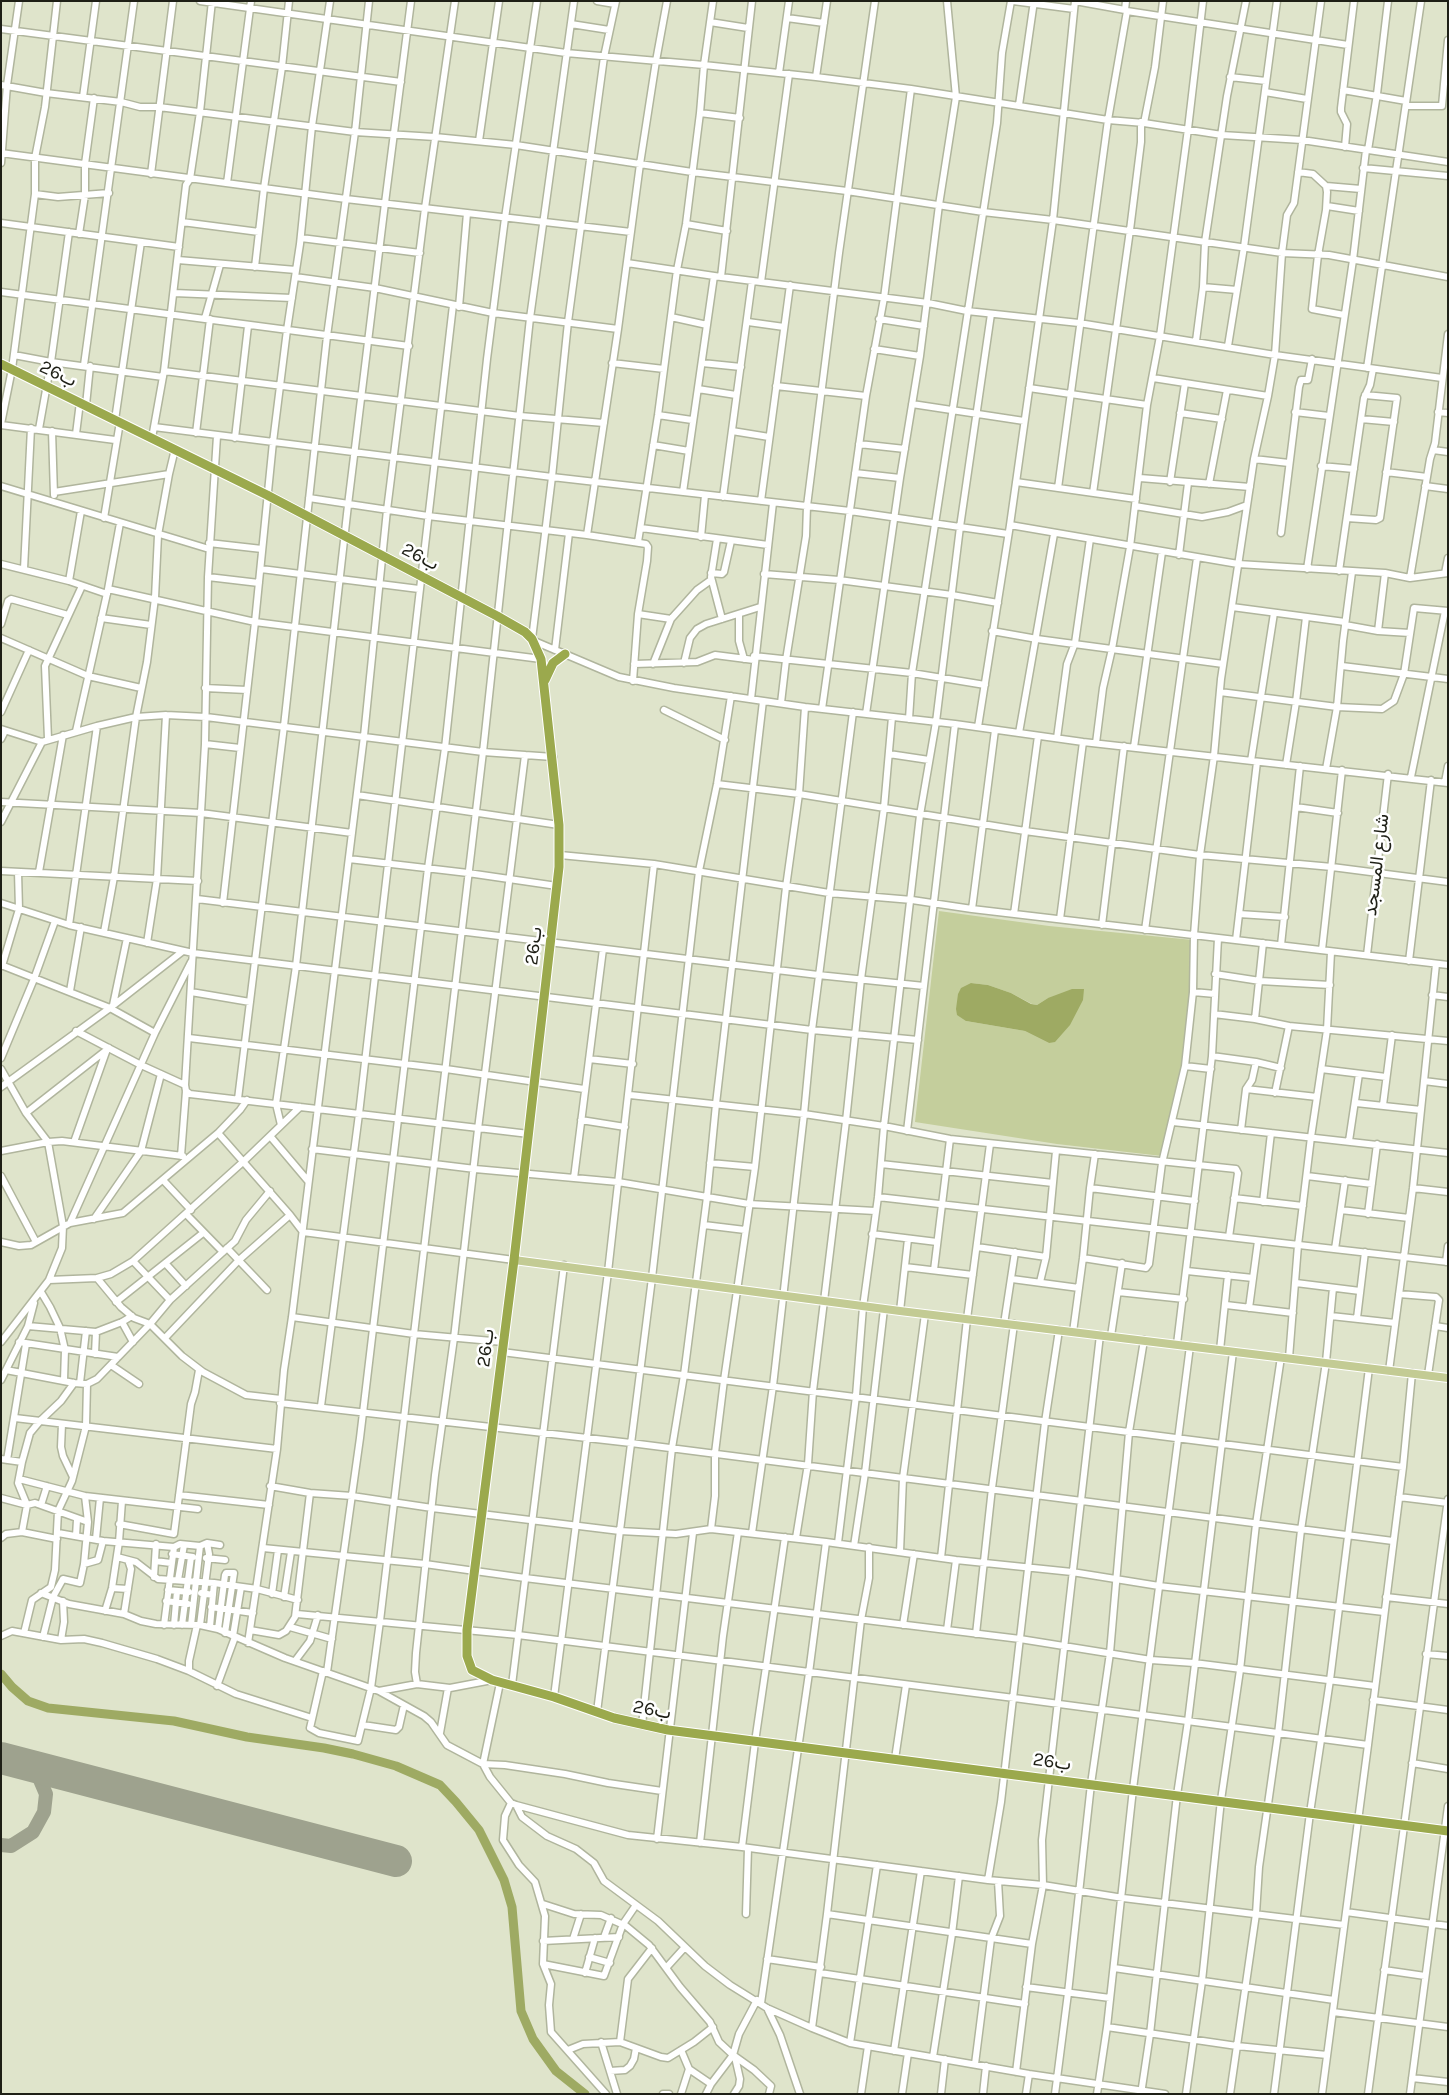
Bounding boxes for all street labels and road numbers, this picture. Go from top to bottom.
street label: 26ب [36,356,80,392]
street label: 26ب [398,538,442,576]
street label: شارع المسجد [1359,813,1395,917]
street label: 26ب [520,926,548,966]
street label: 26ب [472,1328,500,1368]
street label: 26ب [631,1695,673,1725]
street label: 26ب [1031,1748,1073,1776]

